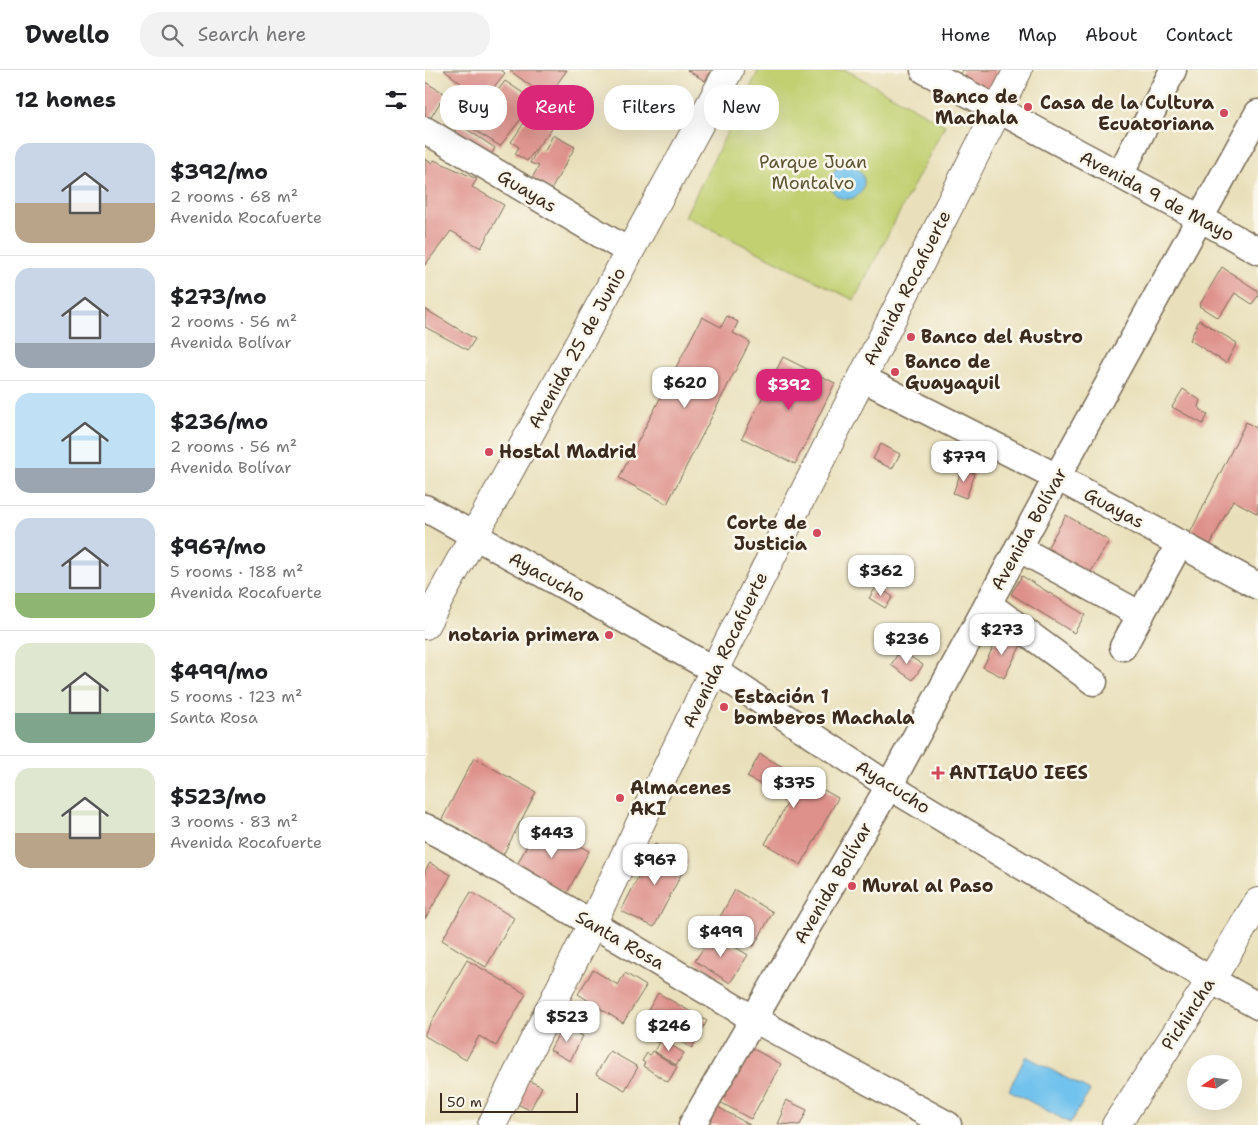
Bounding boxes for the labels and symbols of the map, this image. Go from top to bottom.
place label: Banco de Machala [932,85,1019,130]
place label: Casa de la Cultura Ecuatoriana [1040,91,1215,136]
marker: Banco de Machala [1022,101,1034,113]
marker: Casa de la Cultura Ecuatoriana [1218,107,1230,119]
street label: Avenida 9 de Mayo [1075,145,1239,247]
park label: Parque Juan Montalvo [759,150,867,195]
street label: Guayas [493,164,561,218]
street label: Avenida Rocafuerte [857,206,957,370]
street label: Avenida 25 de Junio [523,263,631,433]
place label: Banco del Austro [921,325,1083,349]
marker: Banco del Austro [905,331,917,343]
place label: Banco de Guayaquil [905,350,1000,395]
pin: $620 [655,366,715,409]
marker: Banco de Guayaquil [889,366,901,378]
pin: $392 [759,368,819,411]
place label: Hostal Madrid [499,440,637,464]
pin: $779 [934,440,994,483]
marker: Hostal Madrid [483,446,495,458]
street label: Avenida Bolívar [985,463,1073,595]
street label: Guayas [1080,482,1148,534]
place label: Corte de Justicia [727,511,808,556]
marker: Corte de Justicia [811,527,823,539]
street label: Ayacucho [505,546,589,608]
pin: $362 [851,554,911,597]
street label: Avenida Rocafuerte [677,568,773,732]
pin: $273 [972,614,1032,656]
pin: $236 [877,622,937,665]
place label: notaria primera [448,623,600,647]
marker: notaria primera [603,629,615,641]
place label: Estación 1 bomberos Machala [734,685,915,730]
marker: Estación 1 bomberos Machala [718,701,730,713]
street label: Ayacucho [851,755,935,819]
place label: ANTIGUO IEES [949,761,1088,785]
pin: $375 [764,766,824,809]
marker: ANTIGUO IEES [931,766,945,780]
place label: Almacenes AKI [630,776,731,821]
marker: Almacenes AKI [614,792,626,804]
pin: $443 [522,816,582,859]
street label: Avenida Bolívar [788,818,878,948]
pin: $967 [625,844,685,886]
place label: Mural al Paso [862,874,993,898]
marker: Mural al Paso [846,880,858,892]
street label: Santa Rosa [571,905,669,975]
pin: $499 [691,916,751,958]
street label: Pichincha [1156,973,1220,1055]
pin: $523 [537,1000,597,1043]
pin: $246 [639,1010,699,1052]
north arrow [1187,1055,1243,1110]
scale bar [440,1090,577,1113]

